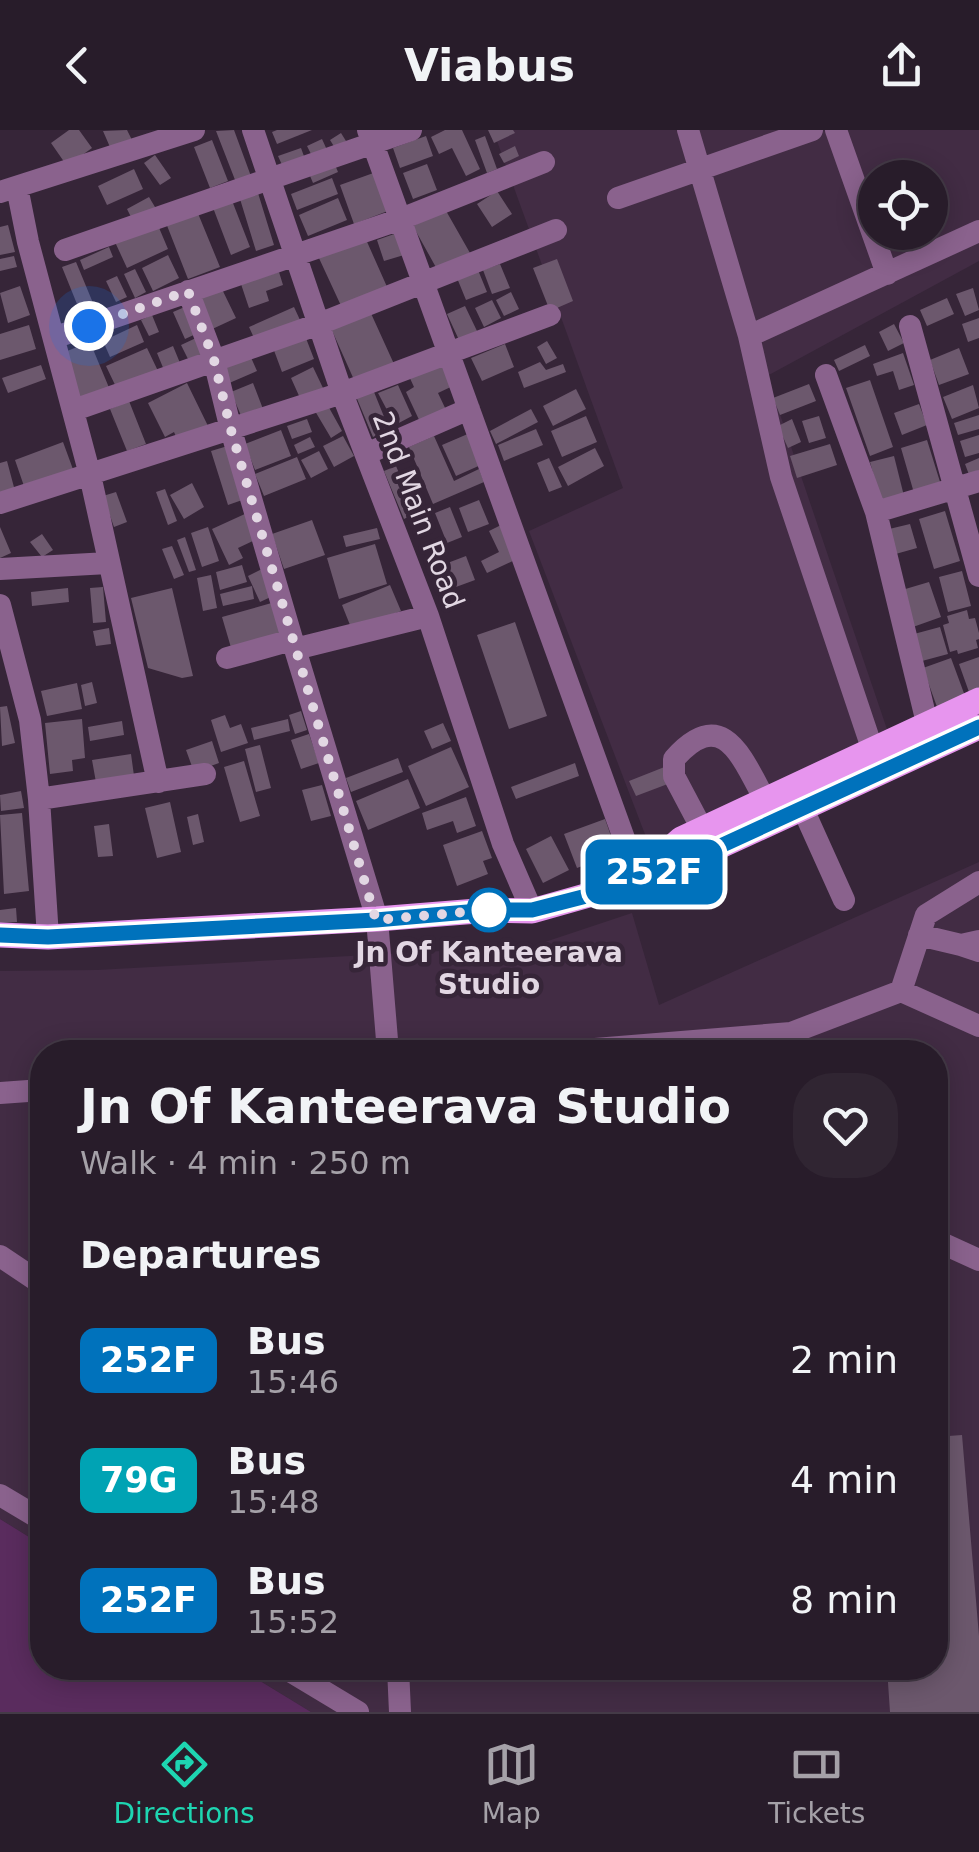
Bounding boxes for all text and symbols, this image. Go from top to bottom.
icon: back [50,38,105,93]
icon: share [874,38,929,93]
text: Viabus [404,39,575,92]
map controls [858,160,948,250]
button: locate [858,160,948,250]
your location [64,301,114,351]
street label: 2nd Main Road [366,407,471,613]
line badge: 252F [584,840,724,904]
text: 252F [606,852,702,892]
marker: Jn Of Kanteerava Studio [468,889,510,931]
place label: Jn Of Kanteerava Studio [353,936,623,1001]
button: heart [793,1073,898,1178]
text: Jn Of Kanteerava Studio [80,1078,731,1134]
text: Walk · 4 min · 250 m [80,1144,411,1182]
text: Departures [80,1233,321,1277]
text: Bus [247,1319,326,1363]
text: 2 min [790,1338,898,1382]
text: 252F [100,1340,197,1380]
text: 15:46 [247,1363,339,1401]
text: Bus [227,1439,306,1483]
text: 4 min [790,1458,898,1502]
text: 79G [100,1460,177,1500]
text: 15:48 [227,1483,320,1521]
text: Bus [247,1559,326,1603]
text: 8 min [790,1578,898,1622]
text: 252F [100,1580,197,1620]
text: 15:52 [247,1603,339,1641]
tab: Directions [114,1737,255,1830]
tab: Map [482,1737,541,1830]
tab: Tickets [768,1737,865,1830]

